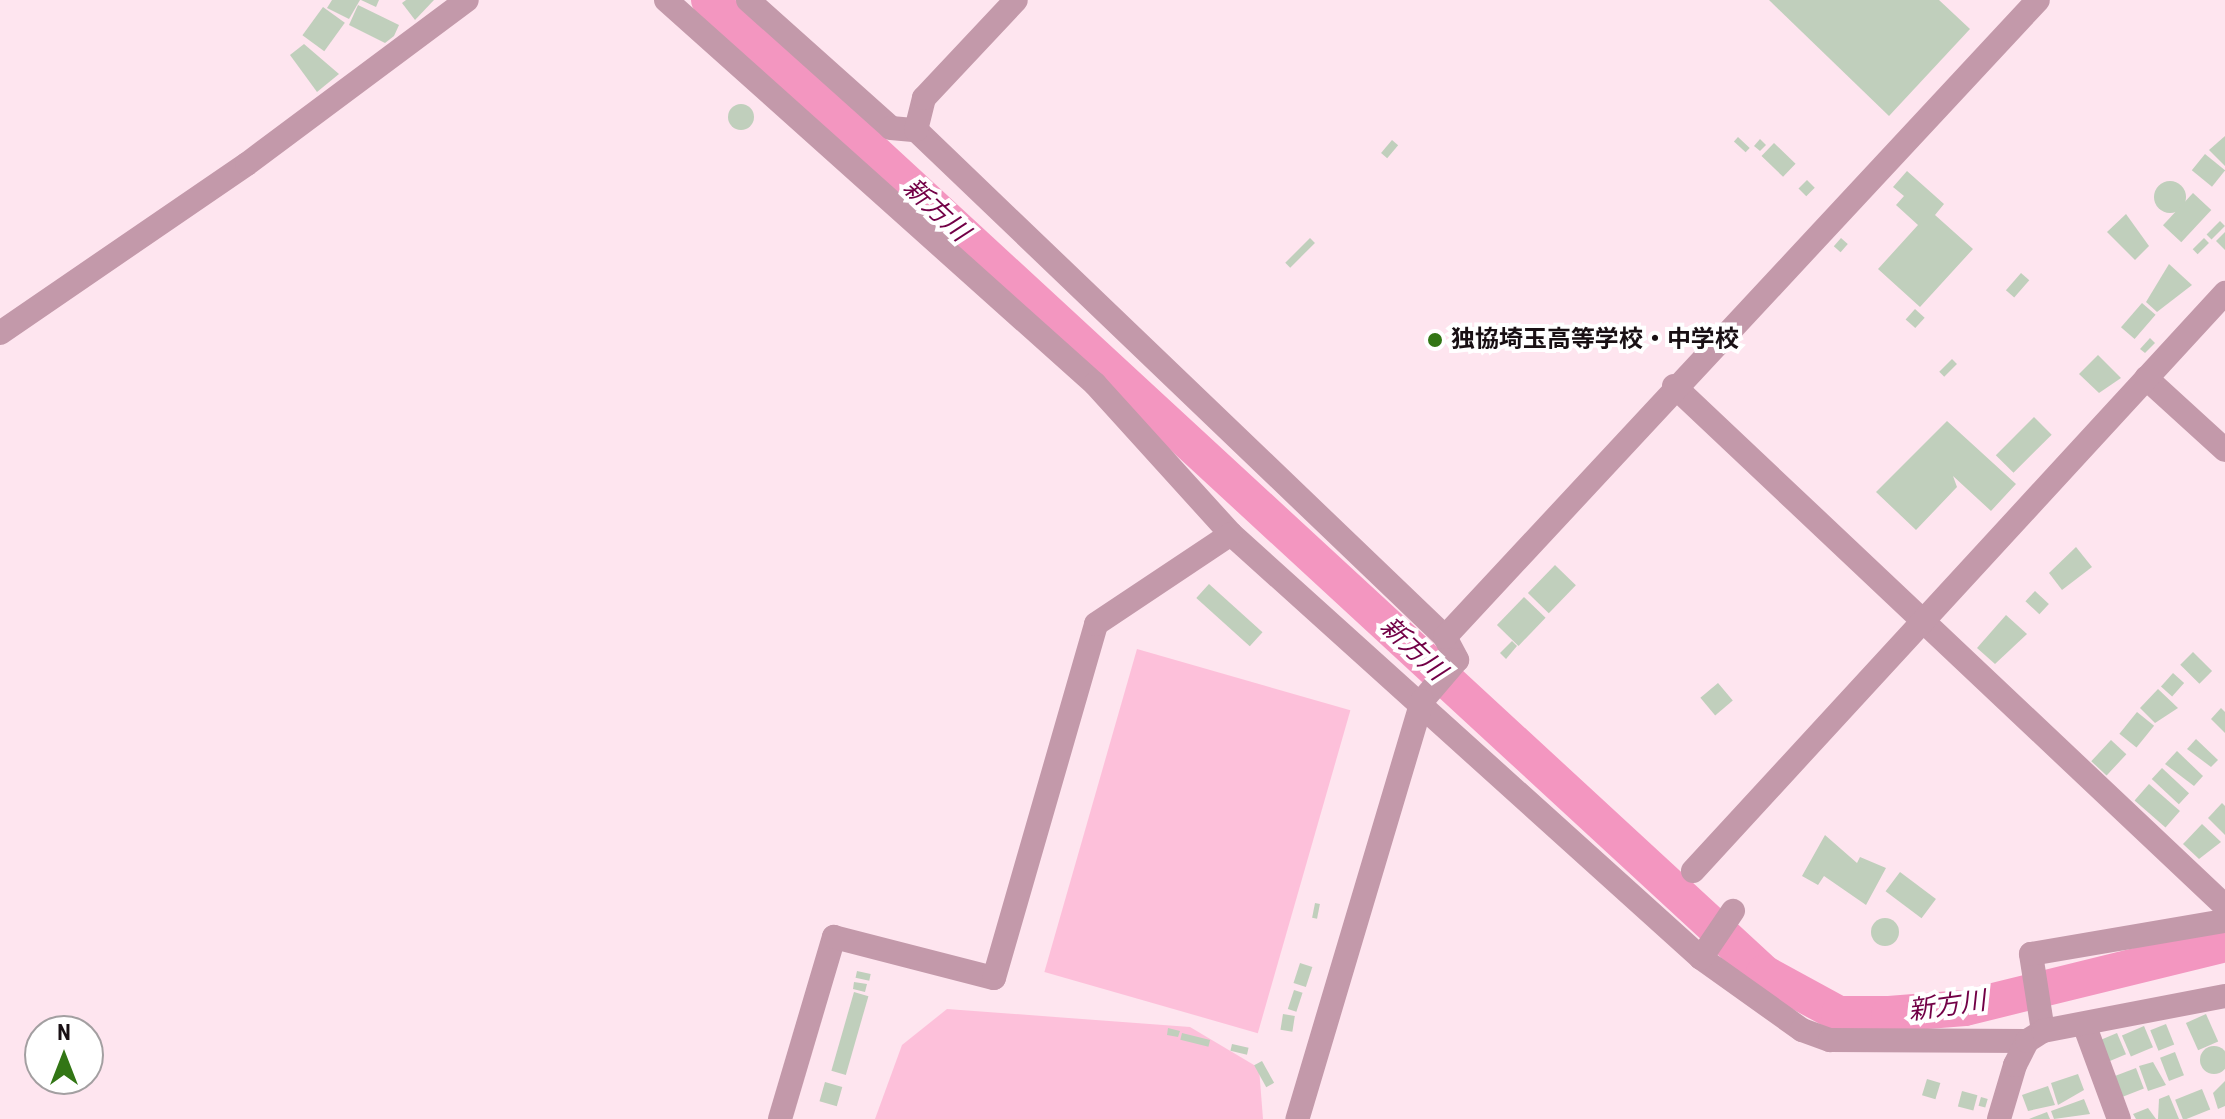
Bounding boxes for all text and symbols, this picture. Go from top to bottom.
water label: 新方川 [897,172,975,248]
place label: 独協埼玉高等学校・中学校 [1451,326,1739,354]
marker: 独協埼玉高等学校・中学校 [1426,331,1444,349]
water label: 新方川 [1374,611,1452,687]
water label: 新方川 [1906,985,1988,1027]
north arrow [24,1015,104,1095]
text: N [57,1020,71,1045]

